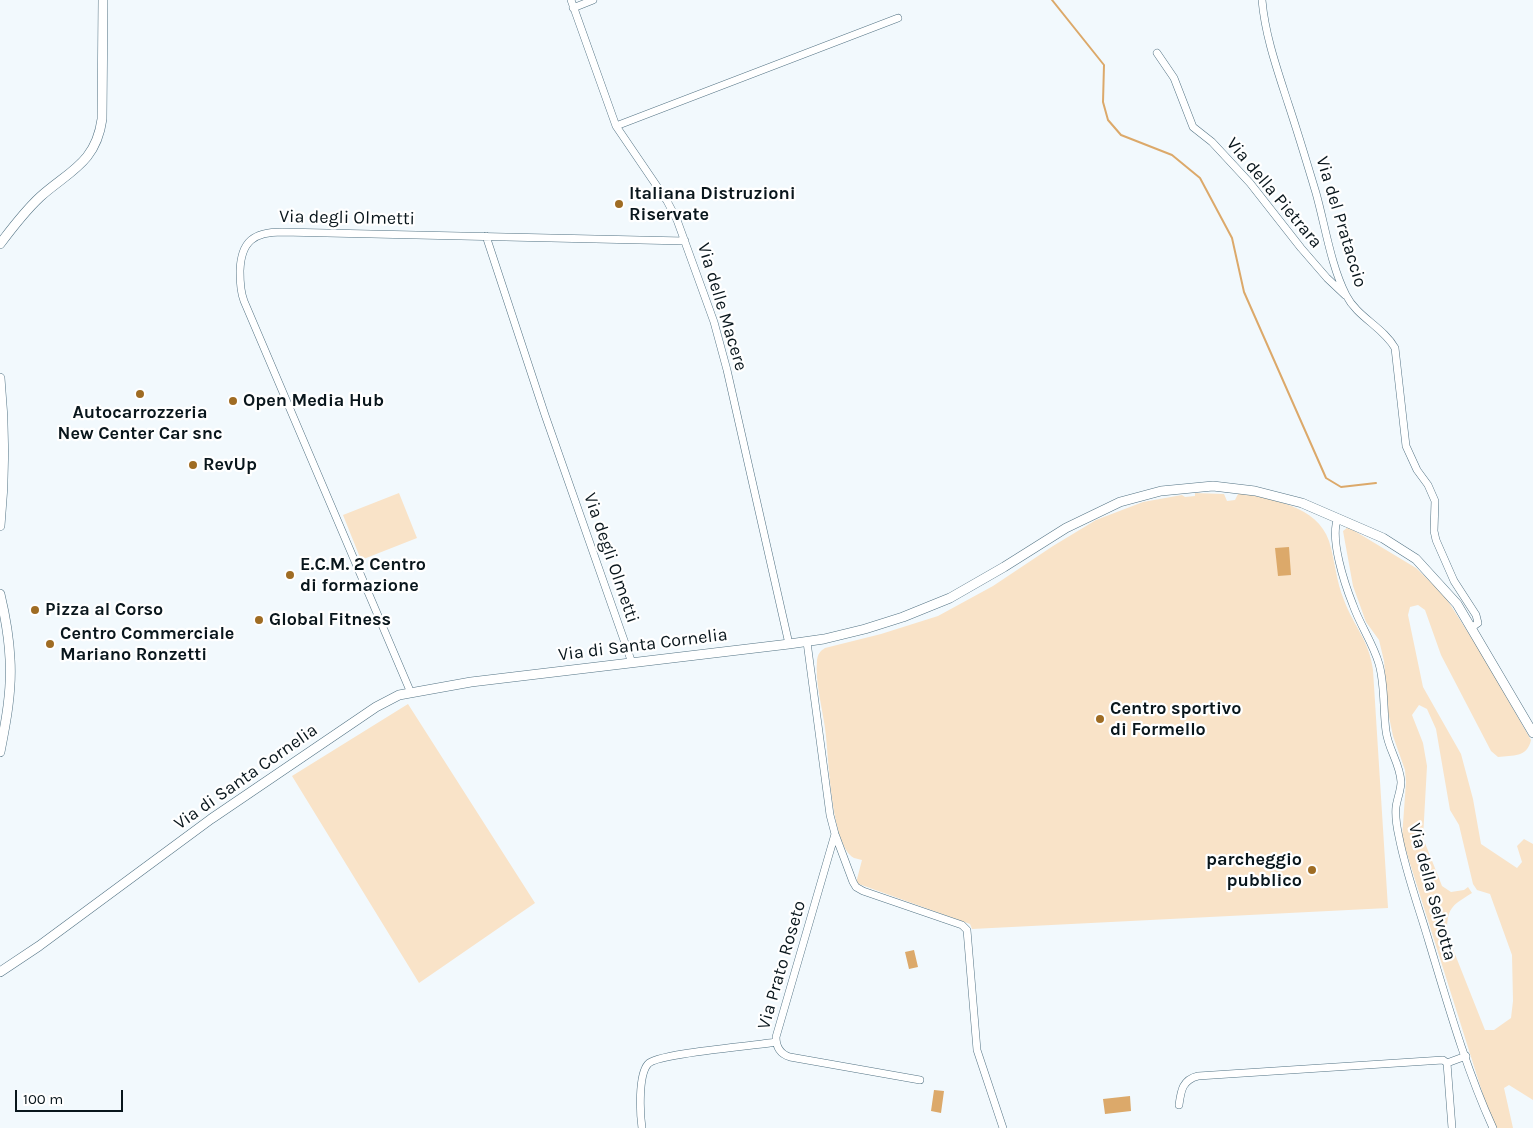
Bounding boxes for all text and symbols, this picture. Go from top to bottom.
street label: Via della Pietrara [1221,133,1327,253]
street label: Via del Prataccio [1311,154,1371,290]
place label: Italiana Distruzioni Riservate [629,183,796,225]
marker: Italiana Distruzioni Riservate [613,198,625,210]
street label: Via degli Olmetti [279,206,415,230]
street label: Via delle Macere [692,240,752,374]
marker: Autocarrozzeria New Center Car snc [134,388,146,400]
place label: Open Media Hub [243,390,384,412]
marker: Open Media Hub [227,395,239,407]
place label: Autocarrozzeria New Center Car snc [58,402,222,444]
place label: RevUp [203,454,257,476]
marker: RevUp [187,459,199,471]
street label: Via degli Olmetti [579,490,643,626]
place label: E.C.M. 2 Centro di formazione [300,554,426,596]
marker: E.C.M. 2 Centro di formazione [284,569,296,581]
place label: Pizza al Corso [45,599,163,621]
marker: Pizza al Corso [29,604,41,616]
place label: Global Fitness [269,609,391,631]
marker: Global Fitness [253,614,265,626]
place label: Centro Commerciale Mariano Ronzetti [60,623,234,666]
street label: Via di Santa Cornelia [557,624,729,666]
marker: Centro Commerciale Mariano Ronzetti [44,638,56,650]
place label: Centro sportivo di Formello [1110,698,1241,741]
marker: Centro sportivo di Formello [1094,713,1106,725]
street label: Via di Santa Cornelia [170,719,322,835]
street label: Via della Selvotta [1403,821,1461,963]
place label: parcheggio pubblico [1206,849,1302,892]
marker: parcheggio pubblico [1306,864,1318,876]
street label: Via Prato Roseto [753,898,811,1032]
scale bar [18,1080,125,1112]
text: 100 m [23,1090,63,1108]

